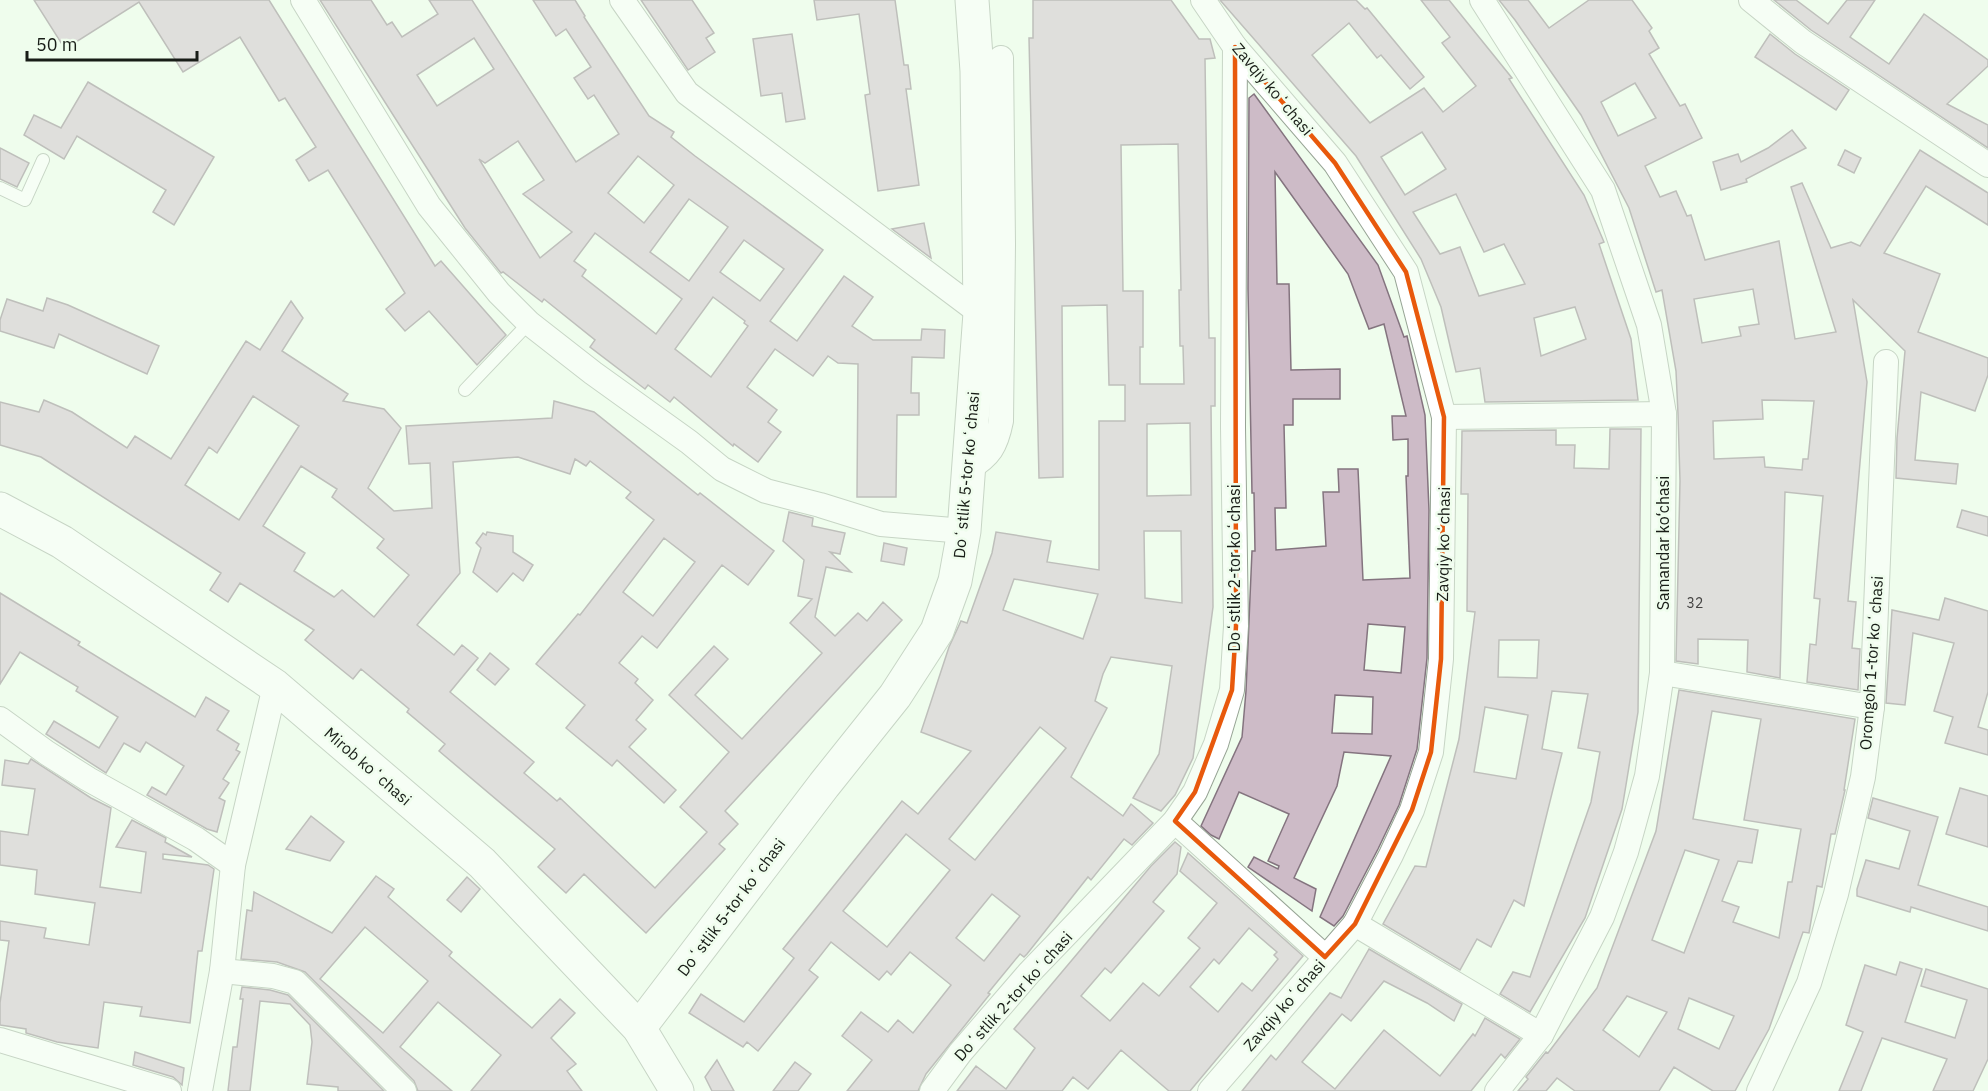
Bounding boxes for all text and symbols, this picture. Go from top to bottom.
scale bar [27,24,196,62]
text: 50 m [36,33,78,56]
street label: Zavqiy koʻchasi [1228,39,1318,139]
street label: Doʻstlik 5-tor koʻchasi [949,391,983,559]
street label: Samandar ko‘chasi [1653,476,1673,610]
street label: Doʻstlik 2-tor koʻchasi [1224,484,1244,652]
street label: Zavqiy koʻchasi [1432,486,1454,602]
street label: Oromgoh 1-tor koʻchasi [1855,575,1887,751]
house number: 32 [1687,594,1703,612]
street label: Mirob koʻchasi [320,723,416,809]
street label: Doʻstlik 5-tor koʻchasi [673,834,789,980]
street label: Doʻstlik 2-tor koʻchasi [950,927,1076,1065]
street label: Zavqiy koʻchasi [1239,955,1329,1055]

